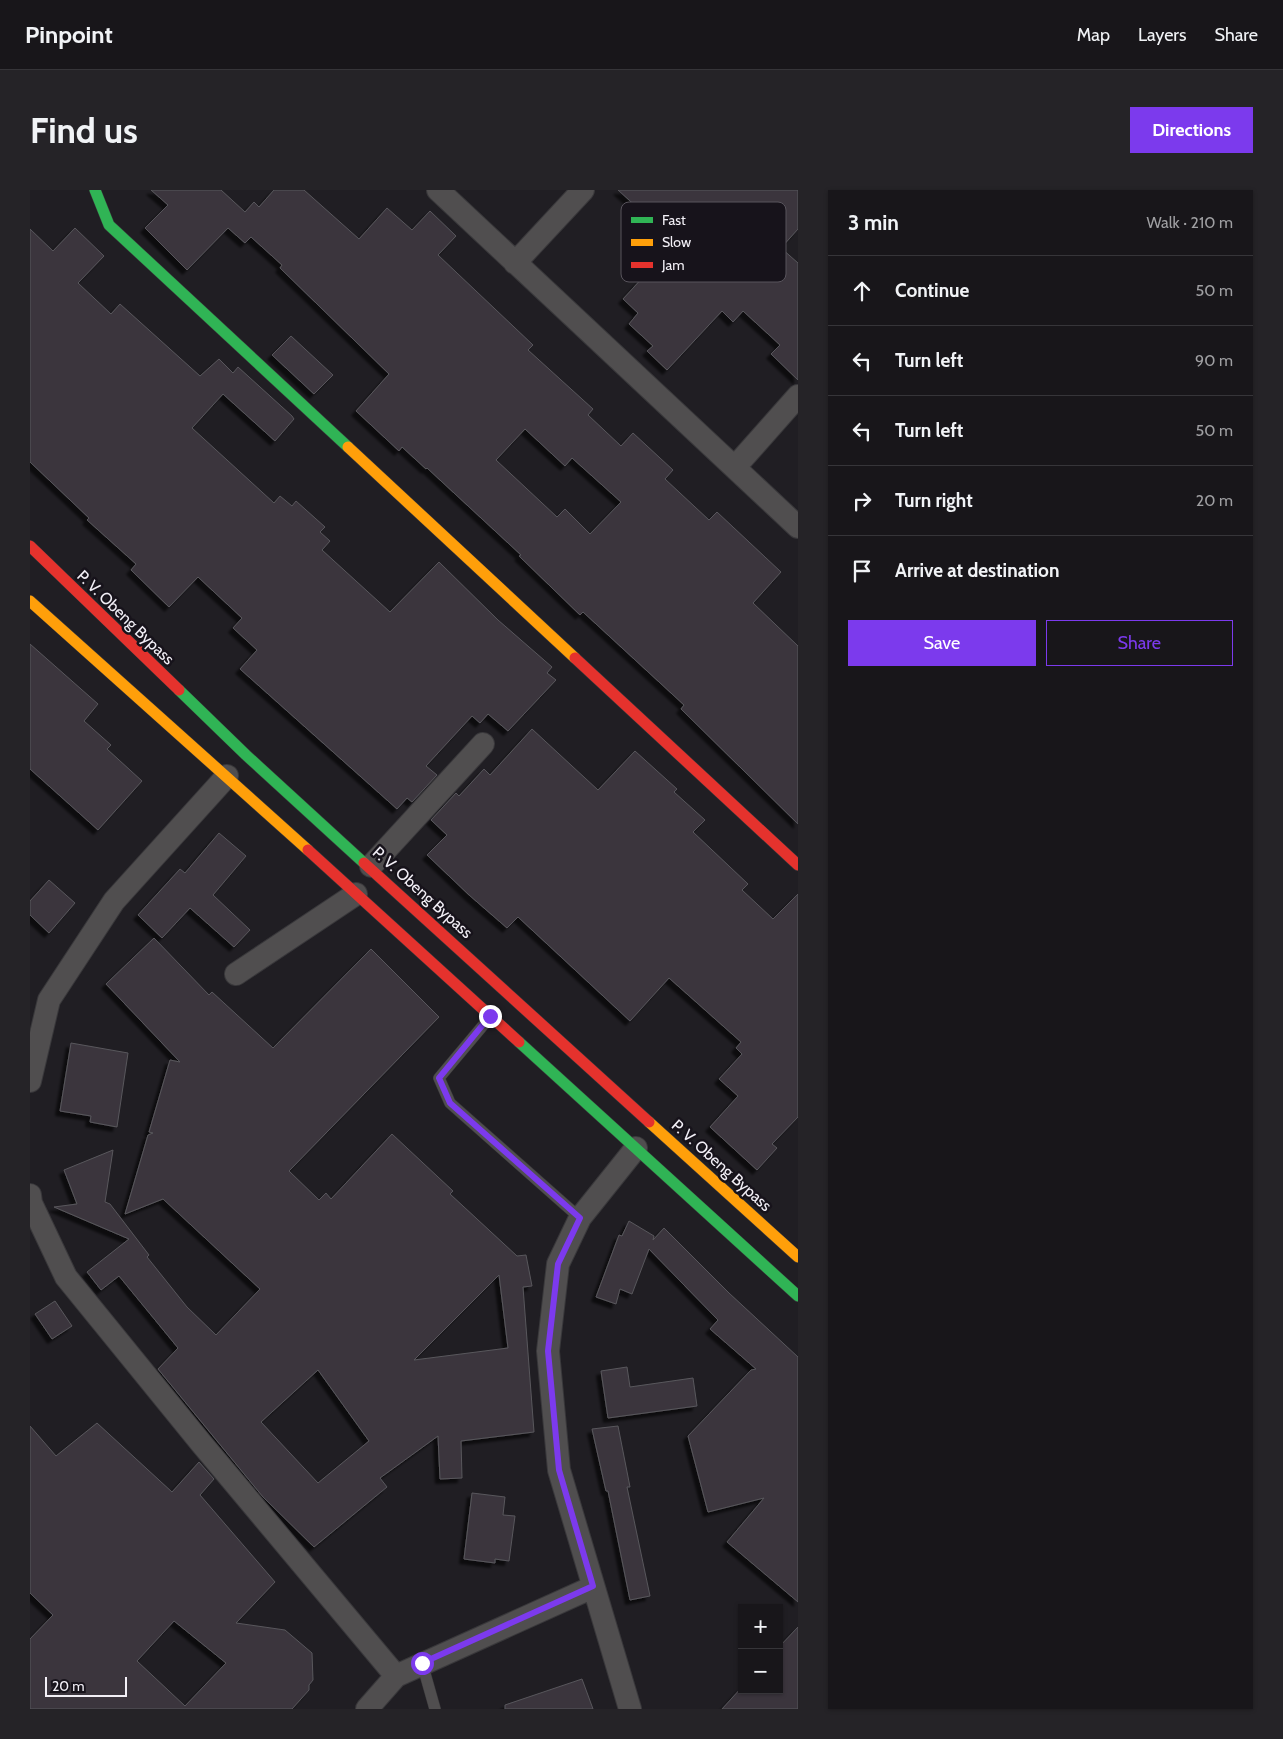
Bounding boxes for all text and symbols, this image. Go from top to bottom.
text: Pinpoint [25,20,113,49]
text: Map [1077,24,1110,46]
text: Layers [1138,24,1187,46]
text: Share [1215,24,1258,46]
button: Directions [1130,107,1253,153]
text: Find us [30,109,138,152]
legend [621,202,786,282]
text: 3 min [848,210,899,235]
text: Fast [662,211,686,229]
text: Walk · 210 m [1146,213,1233,232]
text: Slow [662,233,691,251]
text: Jam [661,256,684,274]
icon: ahead [848,277,876,305]
text: Continue [895,279,969,302]
text: 50 m [1196,281,1233,300]
icon: left [848,347,876,375]
text: Turn left [895,349,963,372]
text: 90 m [1195,351,1233,370]
icon: left [848,417,876,445]
text: Turn left [895,419,963,442]
text: 50 m [1196,421,1233,440]
icon: right [848,487,876,515]
text: Turn right [895,489,973,512]
text: 20 m [1196,491,1233,510]
icon: arrive [848,557,876,585]
text: Arrive at destination [895,559,1059,582]
street label: P. V. Obeng Bypass [73,566,178,669]
button: Save [848,620,1036,666]
button: Share [1046,620,1233,666]
street label: P. V. Obeng Bypass [369,843,477,942]
route end [479,1005,502,1028]
street label: P. V. Obeng Bypass [668,1116,776,1215]
map controls [738,1604,783,1694]
button: + [738,1604,783,1649]
button: − [738,1649,783,1694]
route start [411,1652,434,1675]
scale bar [45,1674,128,1697]
text: 20 m [52,1677,85,1695]

